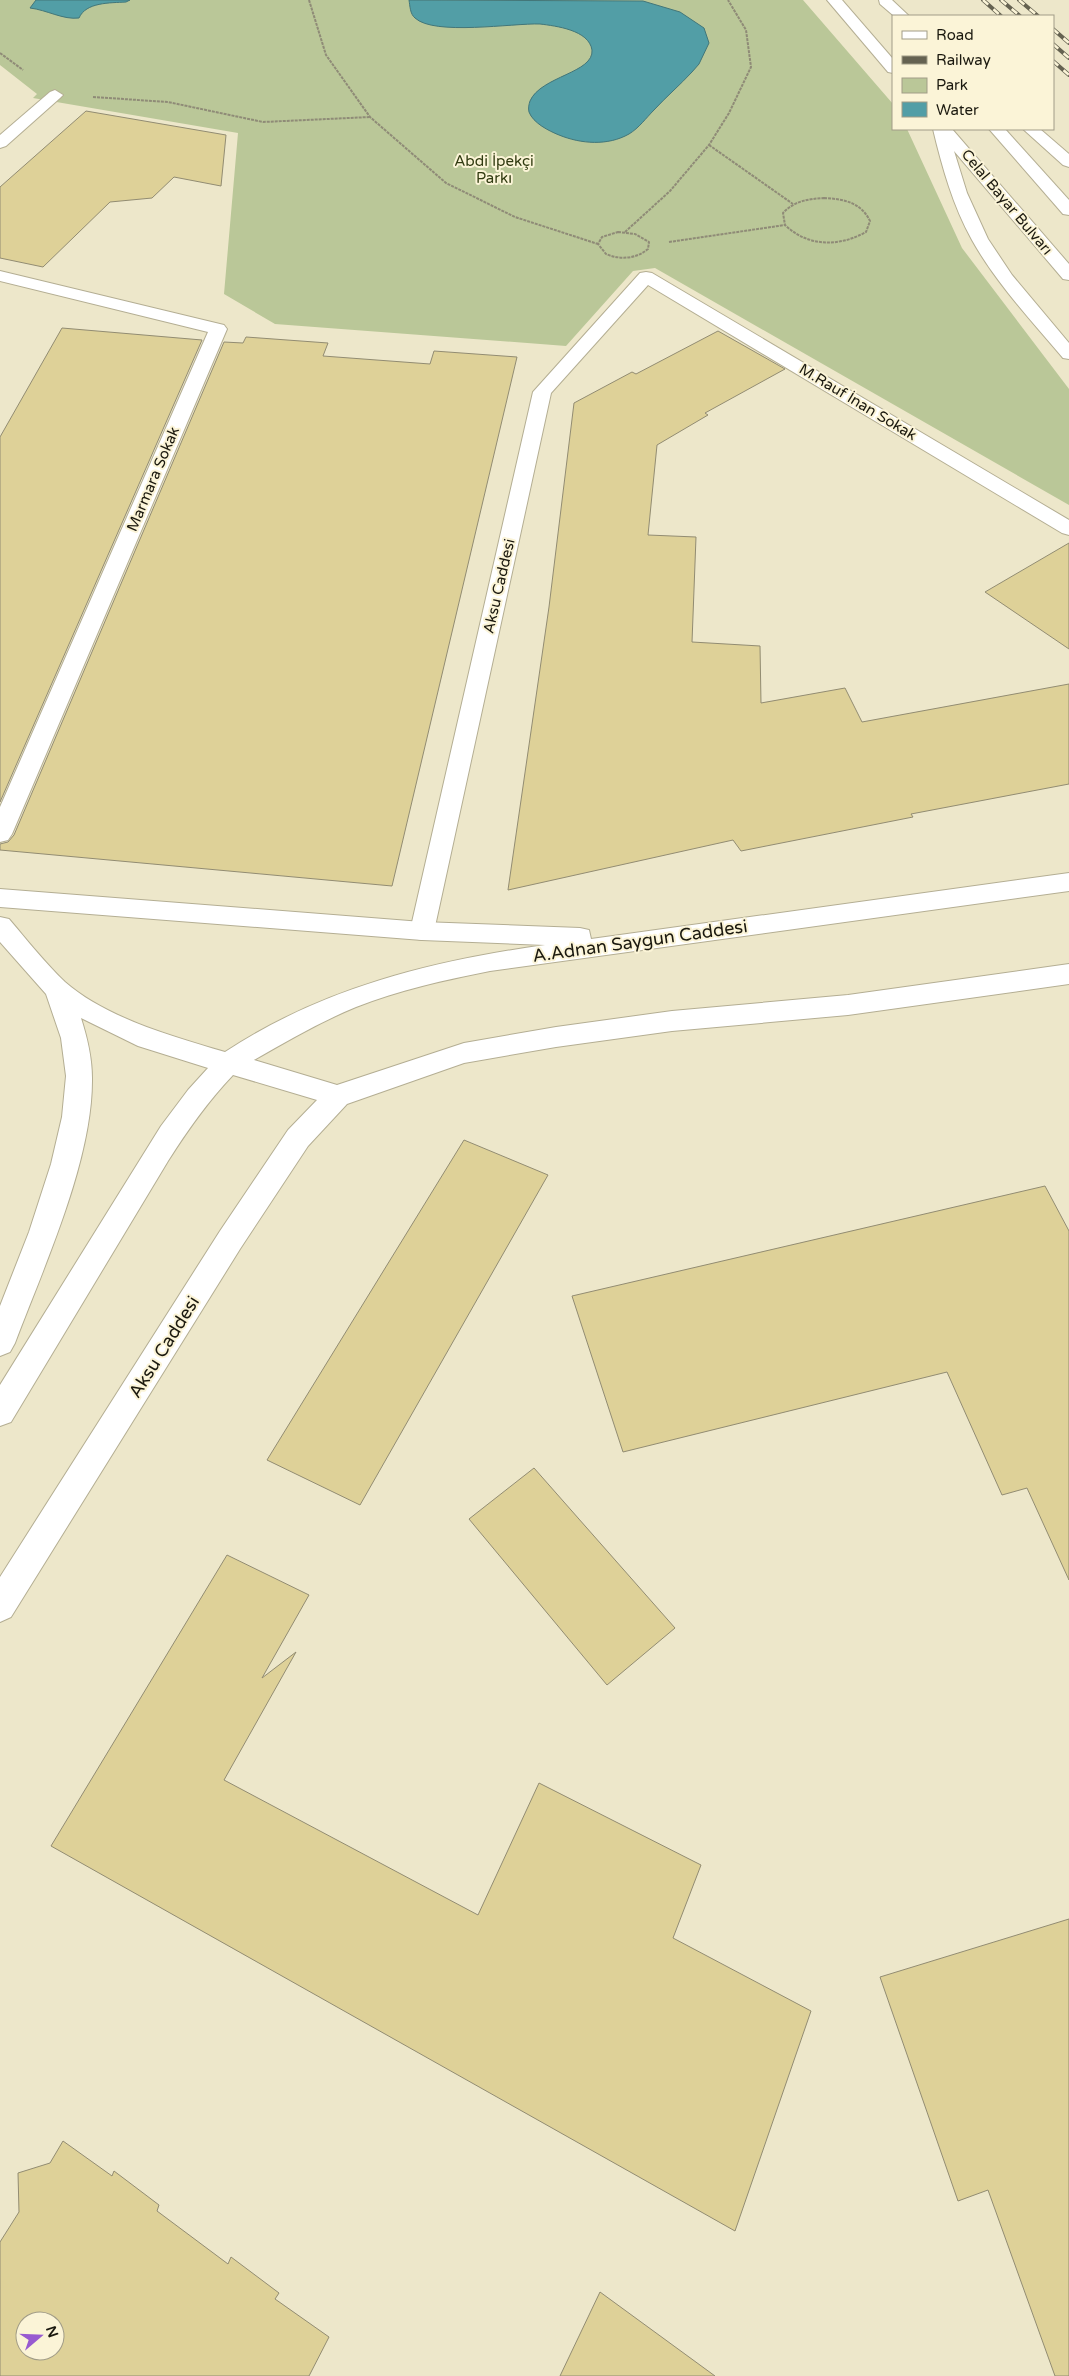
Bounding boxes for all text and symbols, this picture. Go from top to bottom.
legend [892,15,1054,130]
text: Road [936,26,974,44]
text: Railway [936,51,991,69]
text: Park [936,76,968,94]
text: Water [936,101,979,119]
street label: Celal Bayar Bulvarı [958,146,1056,258]
park label: Abdi İpekçi Parkı [454,152,534,187]
street label: M.Rauf İnan Sokak [796,360,920,444]
street label: Marmara Sokak [123,424,183,534]
street label: Aksu Caddesi [479,537,519,635]
street label: A.Adnan Saygun Caddesi [531,915,749,967]
street label: Aksu Caddesi [124,1292,204,1402]
north arrow [15,2311,65,2361]
text: N [42,2324,62,2340]

